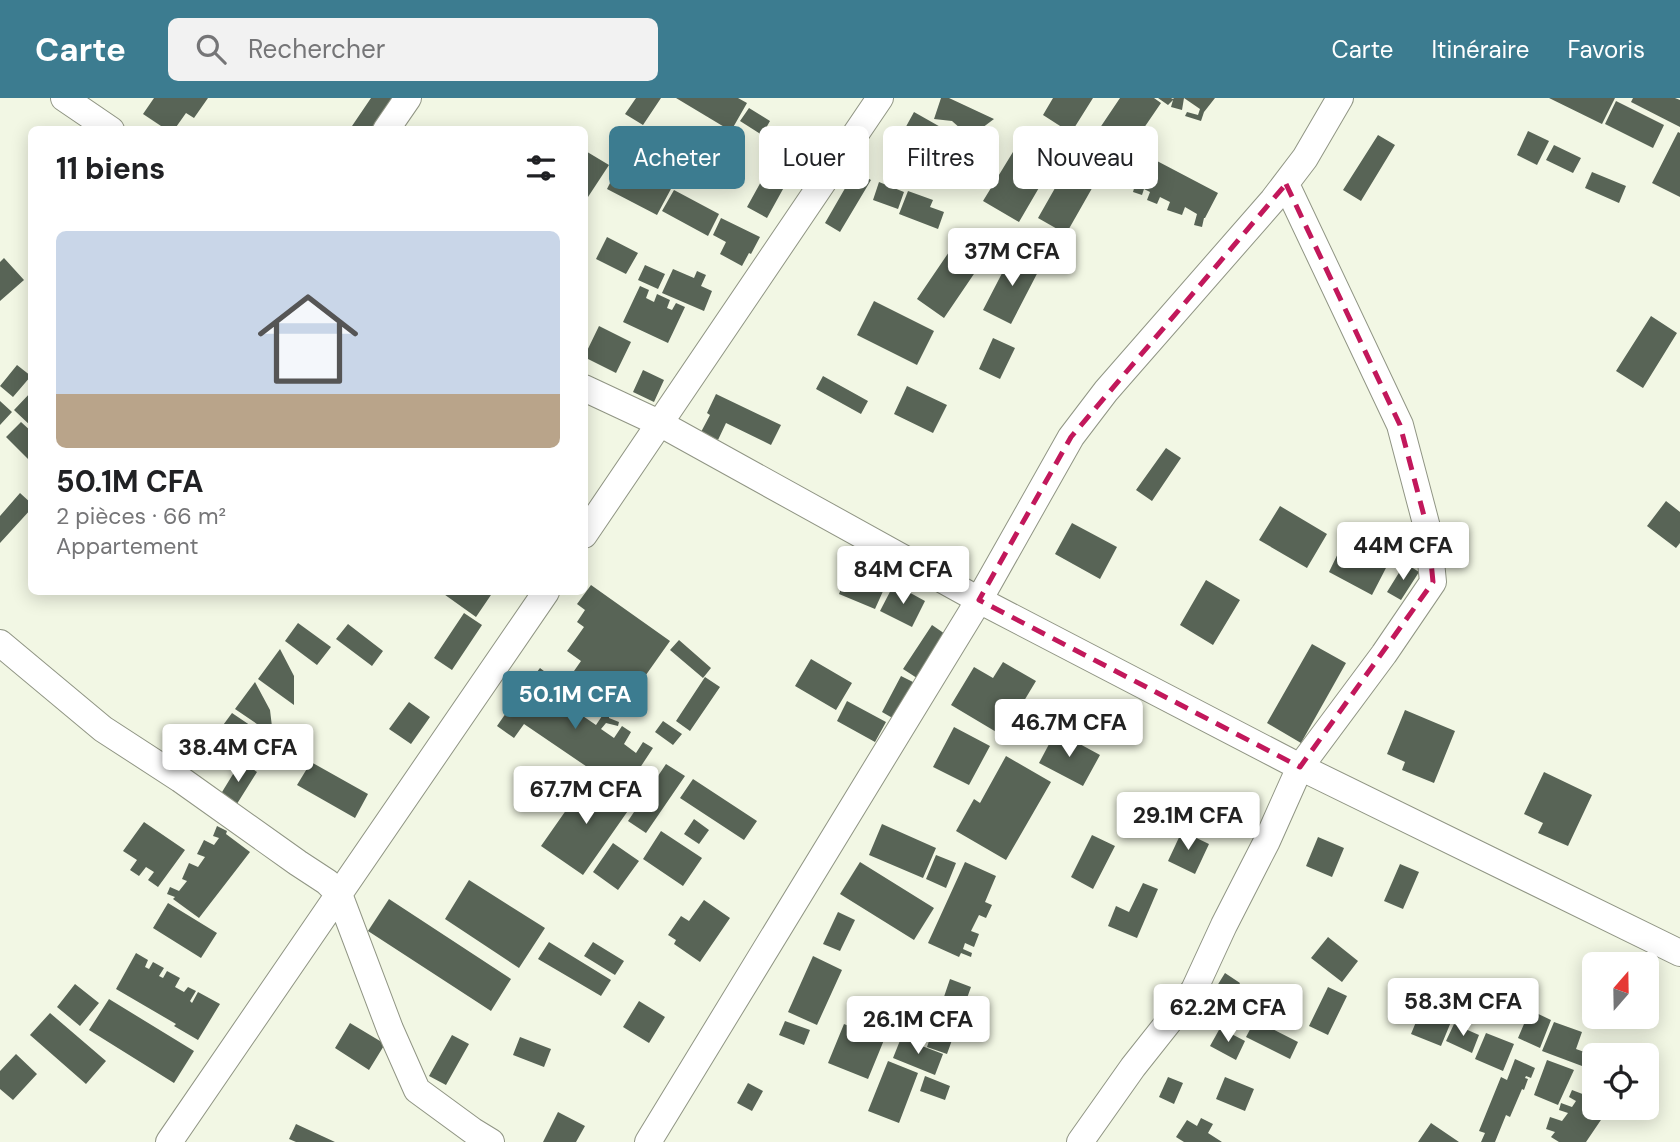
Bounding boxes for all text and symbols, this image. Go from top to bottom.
search box [168,18,658,81]
text: Carte [35,28,126,71]
icon: search [192,30,230,68]
text: Rechercher [248,32,385,66]
text: Carte [1332,34,1393,65]
text: Itinéraire [1431,34,1529,65]
text: Favoris [1567,34,1645,65]
chip: Acheter [609,126,745,189]
chip: Louer [759,126,869,189]
chip: Filtres [883,126,999,189]
chip: Nouveau [1013,126,1158,189]
text: 11 biens [56,149,165,188]
icon: filters [522,149,560,187]
pin: 37M CFA [947,228,1077,288]
text: 37M CFA [964,236,1060,266]
icon: home [245,276,371,402]
text: 50.1M CFA [56,462,204,501]
text: 2 pièces · 66 m² [56,501,226,531]
pin: 44M CFA [1338,522,1468,582]
text: 44M CFA [1353,530,1453,560]
text: Appartement [56,531,199,561]
pin: 84M CFA [838,546,968,606]
text: 84M CFA [853,554,953,584]
pin: 50.1M CFA [495,672,655,731]
text: 50.1M CFA [518,679,632,709]
pin: 46.7M CFA [989,700,1149,759]
text: 46.7M CFA [1011,707,1127,737]
pin: 38.4M CFA [158,724,318,784]
text: 38.4M CFA [178,732,298,762]
pin: 67.7M CFA [506,766,666,826]
text: 67.7M CFA [530,774,642,804]
pin: 29.1M CFA [1108,792,1268,852]
text: 29.1M CFA [1133,800,1243,830]
north arrow [1582,952,1659,1029]
map controls [1582,952,1659,1120]
pin: 58.3M CFA [1383,978,1543,1038]
pin: 62.2M CFA [1148,984,1308,1044]
text: 58.3M CFA [1404,986,1522,1016]
text: 62.2M CFA [1170,992,1286,1022]
pin: 26.1M CFA [838,996,998,1056]
text: 26.1M CFA [863,1004,973,1034]
button: locate [1582,1043,1659,1120]

